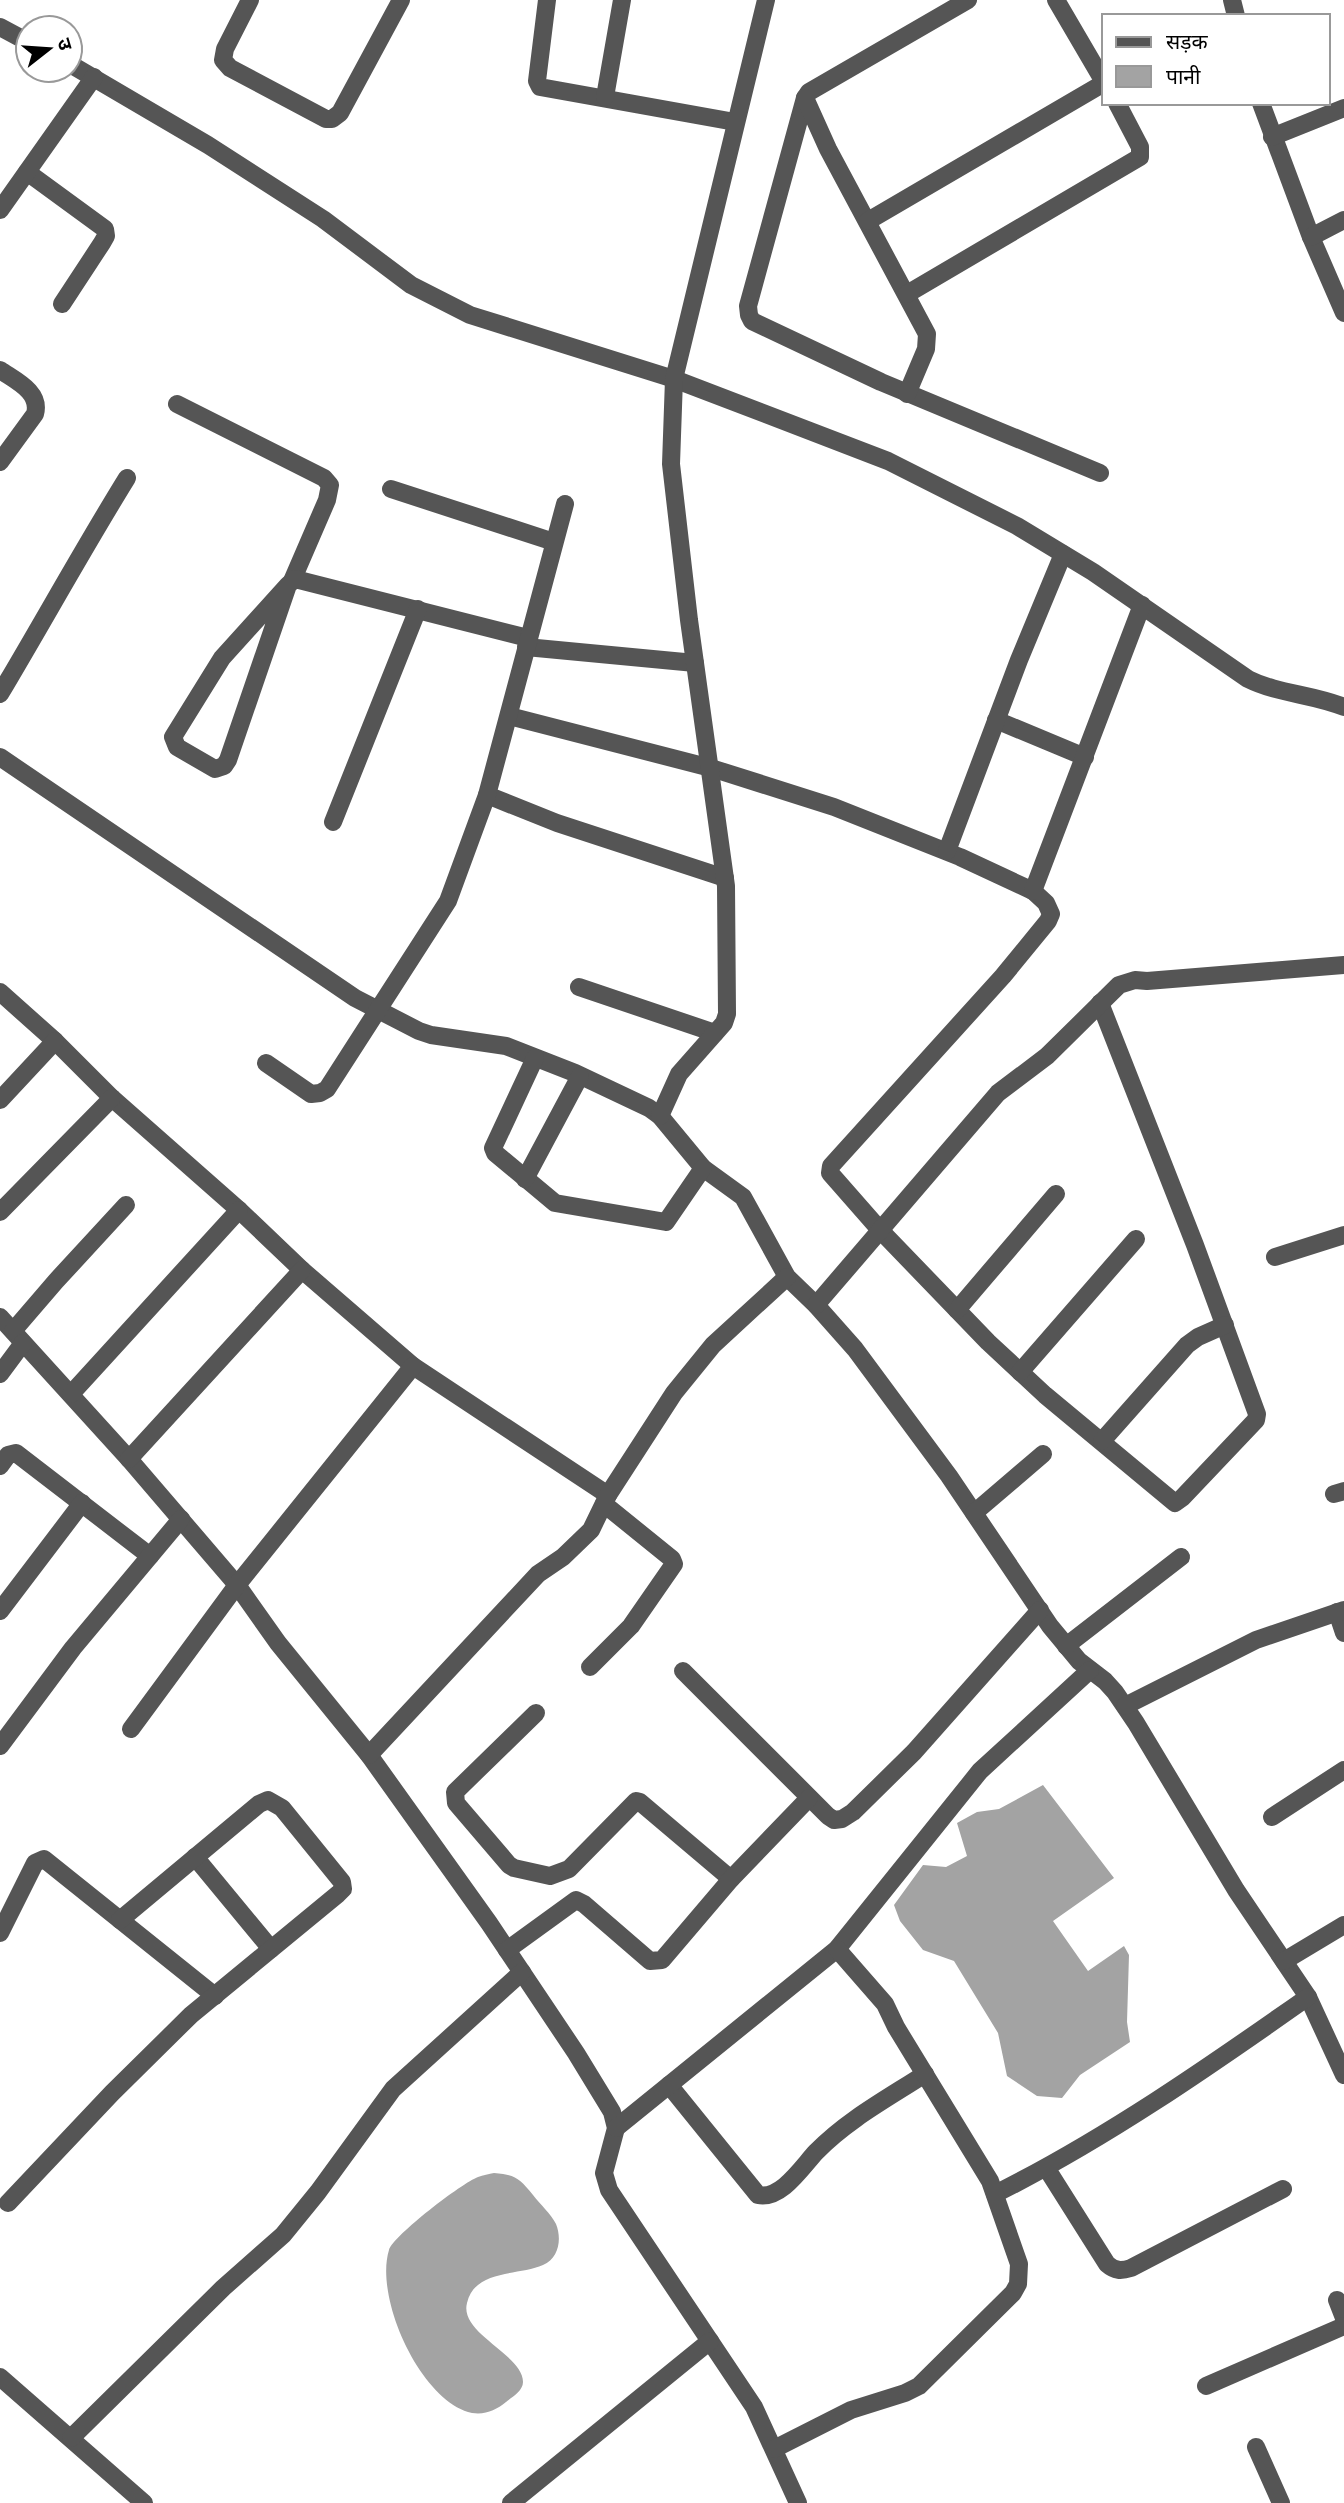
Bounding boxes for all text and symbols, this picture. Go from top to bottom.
north arrow [14,14,84,84]
legend [1102,14,1330,105]
text: सड़क [1166,29,1208,54]
text: उ [52,35,78,54]
text: पानी [1166,64,1201,89]

